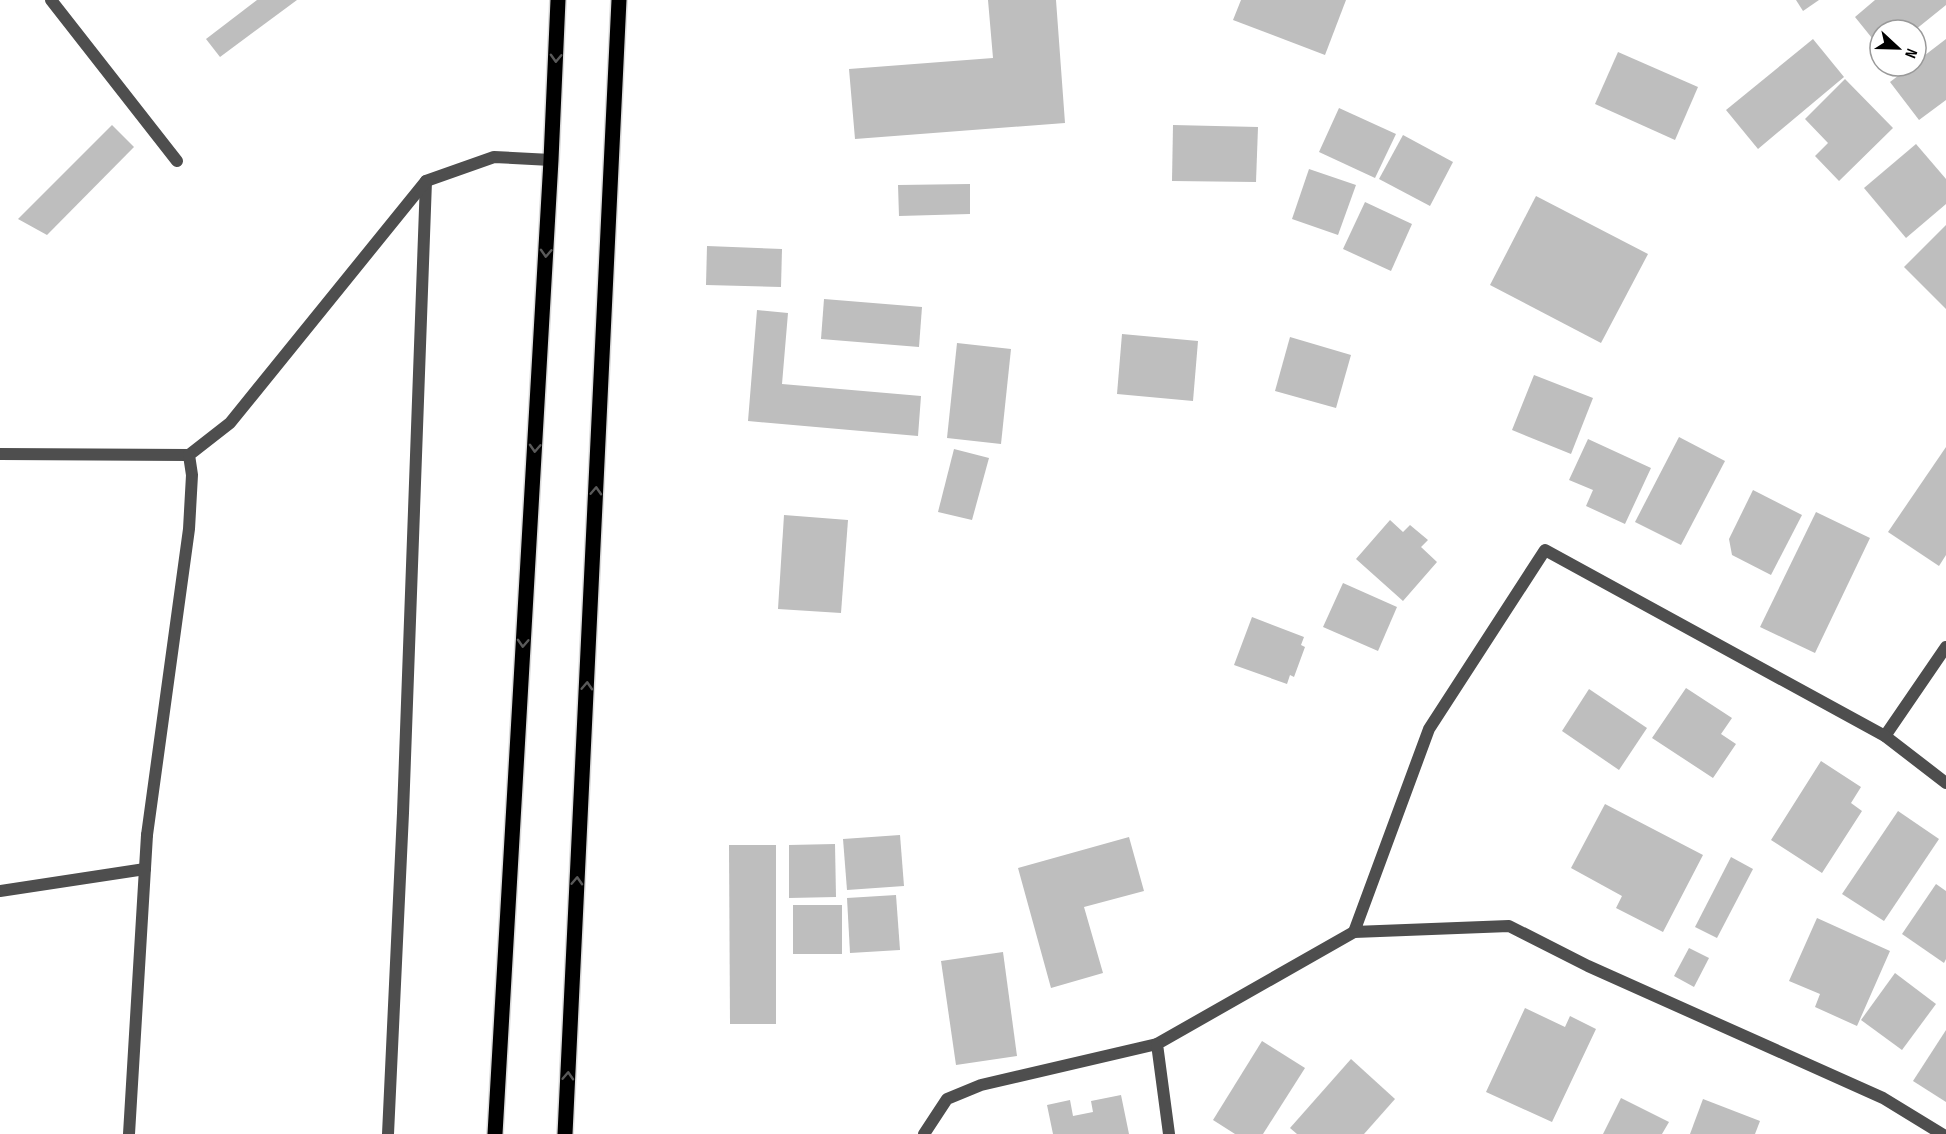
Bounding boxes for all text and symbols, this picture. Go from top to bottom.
north arrow [1868,18,1928,78]
text: N [1900,46,1921,61]
one-way arrow [549,54,562,63]
one-way arrow [540,249,553,258]
one-way arrow [528,443,541,452]
one-way arrow [589,487,602,496]
one-way arrow [517,638,530,647]
one-way arrow [580,682,593,691]
one-way arrow [571,876,584,885]
one-way arrow [561,1071,574,1080]

